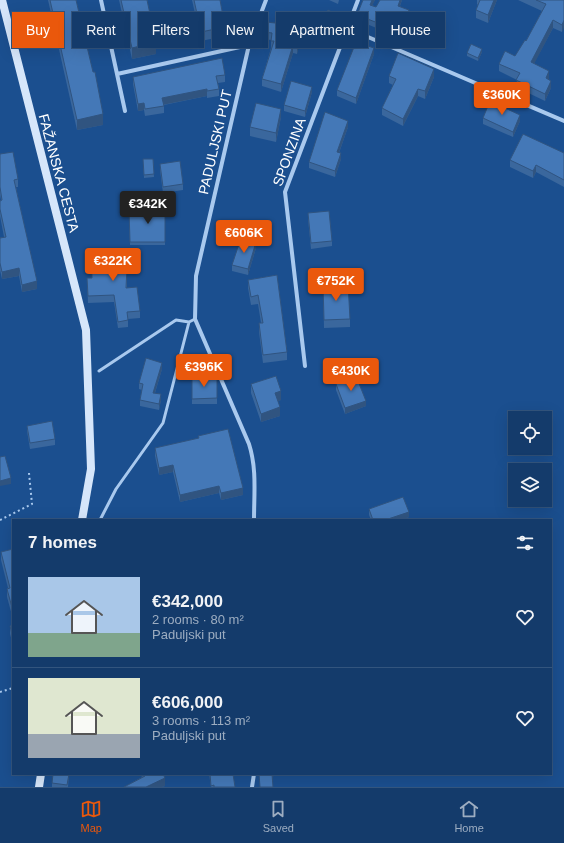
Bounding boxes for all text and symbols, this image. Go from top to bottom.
chip: Buy [12,12,64,48]
chip: Rent [72,12,130,48]
chip: Filters [138,12,204,48]
chip: New [212,12,268,48]
chip: Apartment [276,12,368,48]
chip: House [376,12,445,48]
pin: €360K [474,82,530,116]
text: €360K [483,87,521,102]
street label: PADULJSKI PUT [195,88,235,196]
street label: FAŽANSKA CESTA [35,112,83,235]
street label: SPONZINA [269,115,309,188]
pin: €342K [120,191,176,225]
text: €342K [129,196,167,211]
pin: €606K [216,220,272,254]
text: €606K [225,225,263,240]
pin: €322K [85,248,141,282]
text: €322K [94,253,132,268]
pin: €752K [308,268,364,302]
text: €752K [317,273,355,288]
pin: €396K [176,354,232,388]
pin: €430K [323,358,379,392]
text: €396K [185,359,223,374]
text: €430K [332,363,370,378]
map controls [508,411,552,507]
button: locate [508,411,552,455]
button: layers [508,463,552,507]
icon: filters [514,532,536,554]
text: 7 homes [28,533,97,552]
text: €342,000 [152,592,223,611]
icon: home [60,593,108,641]
icon: heart [514,606,536,628]
text: 2 rooms · 80 m² [152,612,244,627]
text: Paduljski put [152,627,226,642]
text: €606,000 [152,693,223,712]
icon: home [60,694,108,742]
icon: heart [514,707,536,729]
text: 3 rooms · 113 m² [152,713,250,728]
text: Paduljski put [152,728,226,743]
tab: Map [80,798,102,834]
tab: Saved [263,798,294,834]
tab: Home [454,798,484,834]

